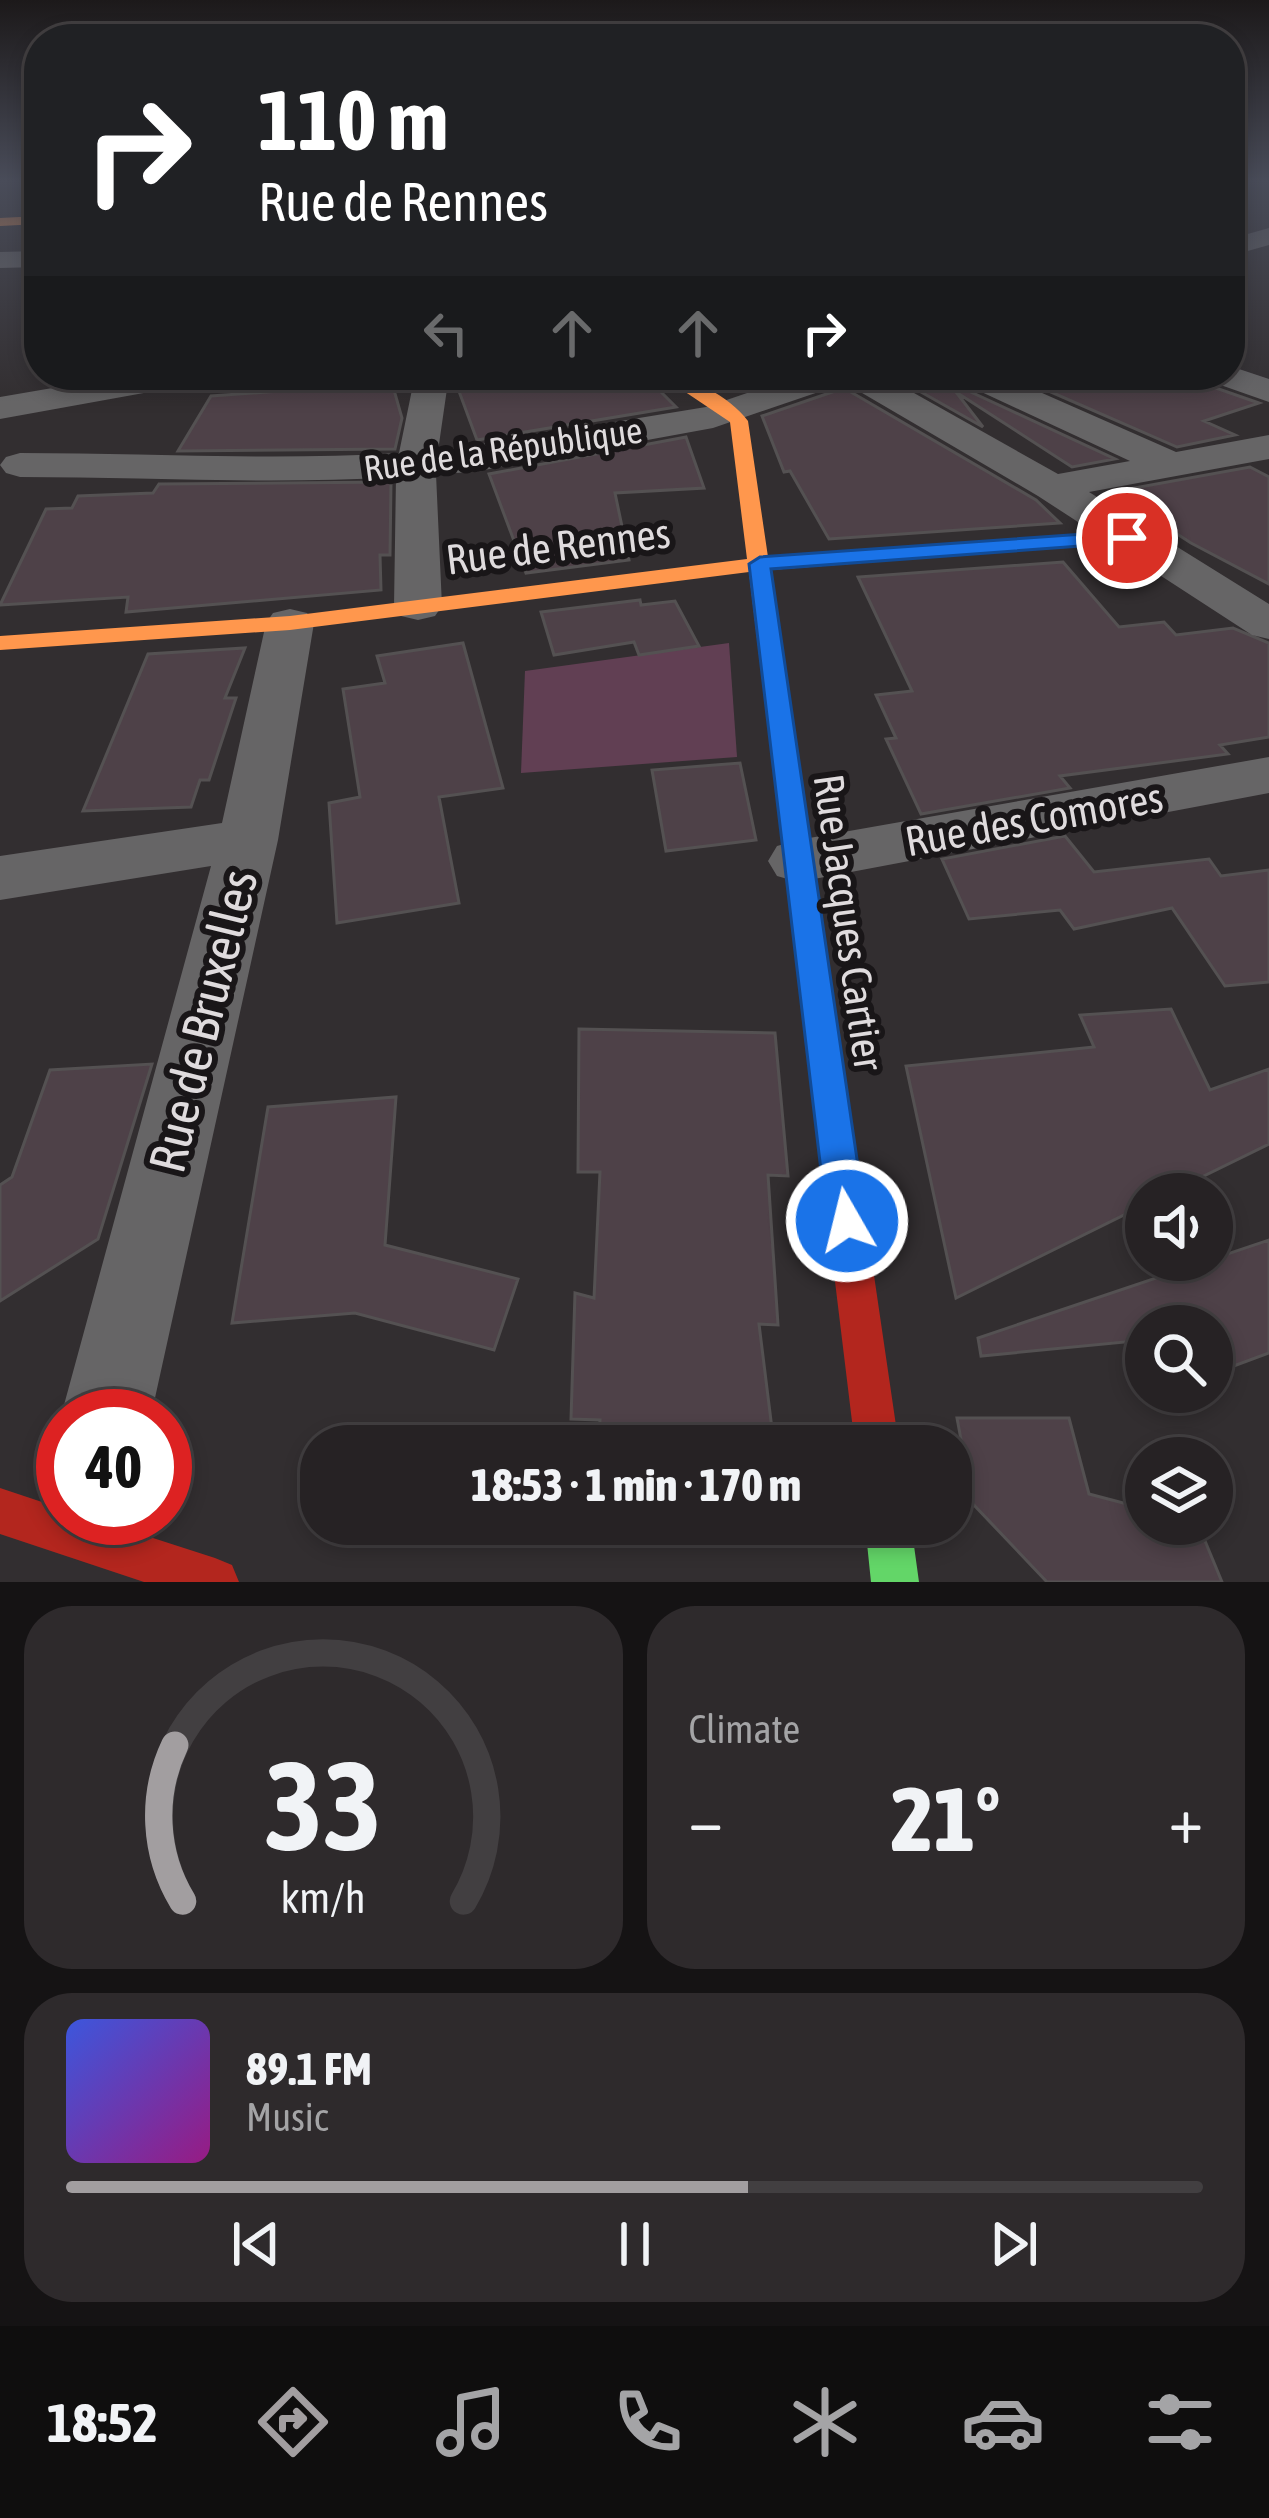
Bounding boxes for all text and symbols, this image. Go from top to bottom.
icon: right [60,72,216,228]
text: 110 m [258,72,448,168]
text: Rue de Rennes [258,171,548,232]
icon: left [413,300,479,366]
icon: ahead [539,300,605,366]
icon: ahead [665,300,731,366]
icon: right [791,300,857,366]
street label: Rue de la République [361,409,645,489]
pin [1076,487,1178,589]
icon: arrive [1094,505,1160,571]
street label: Rue de Rennes [443,508,673,584]
street label: Rue Jacques Cartier [804,771,894,1074]
street label: Rue des Comores [902,773,1166,865]
street label: Rue de Bruxelles [136,864,269,1178]
position arrow [784,1158,910,1284]
map controls [1125,1173,1233,1545]
button: sound [1125,1173,1233,1281]
button: search [1125,1305,1233,1413]
speed limit sign: 40 [36,1389,192,1545]
button: layers [1125,1437,1233,1545]
text: 18:53 · 1 min · 170 m [471,1459,801,1511]
text: Climate [689,1707,800,1751]
text: 33 [265,1733,382,1876]
text: 21° [891,1767,1000,1870]
text: − [689,1781,723,1857]
text: + [1169,1781,1203,1857]
text: km/h [281,1872,366,1921]
text: 89.1 FM [246,2043,372,2095]
text: Music [246,2095,328,2139]
icon: previous [223,2211,289,2277]
icon: pause [602,2211,668,2277]
icon: next [981,2211,1047,2277]
icon: directions [251,2380,335,2464]
icon: music [429,2380,513,2464]
icon: phone [606,2380,690,2464]
icon: climate [783,2380,867,2464]
icon: car [961,2380,1045,2464]
icon: filters [1138,2380,1222,2464]
text: 18:52 [47,2392,158,2453]

